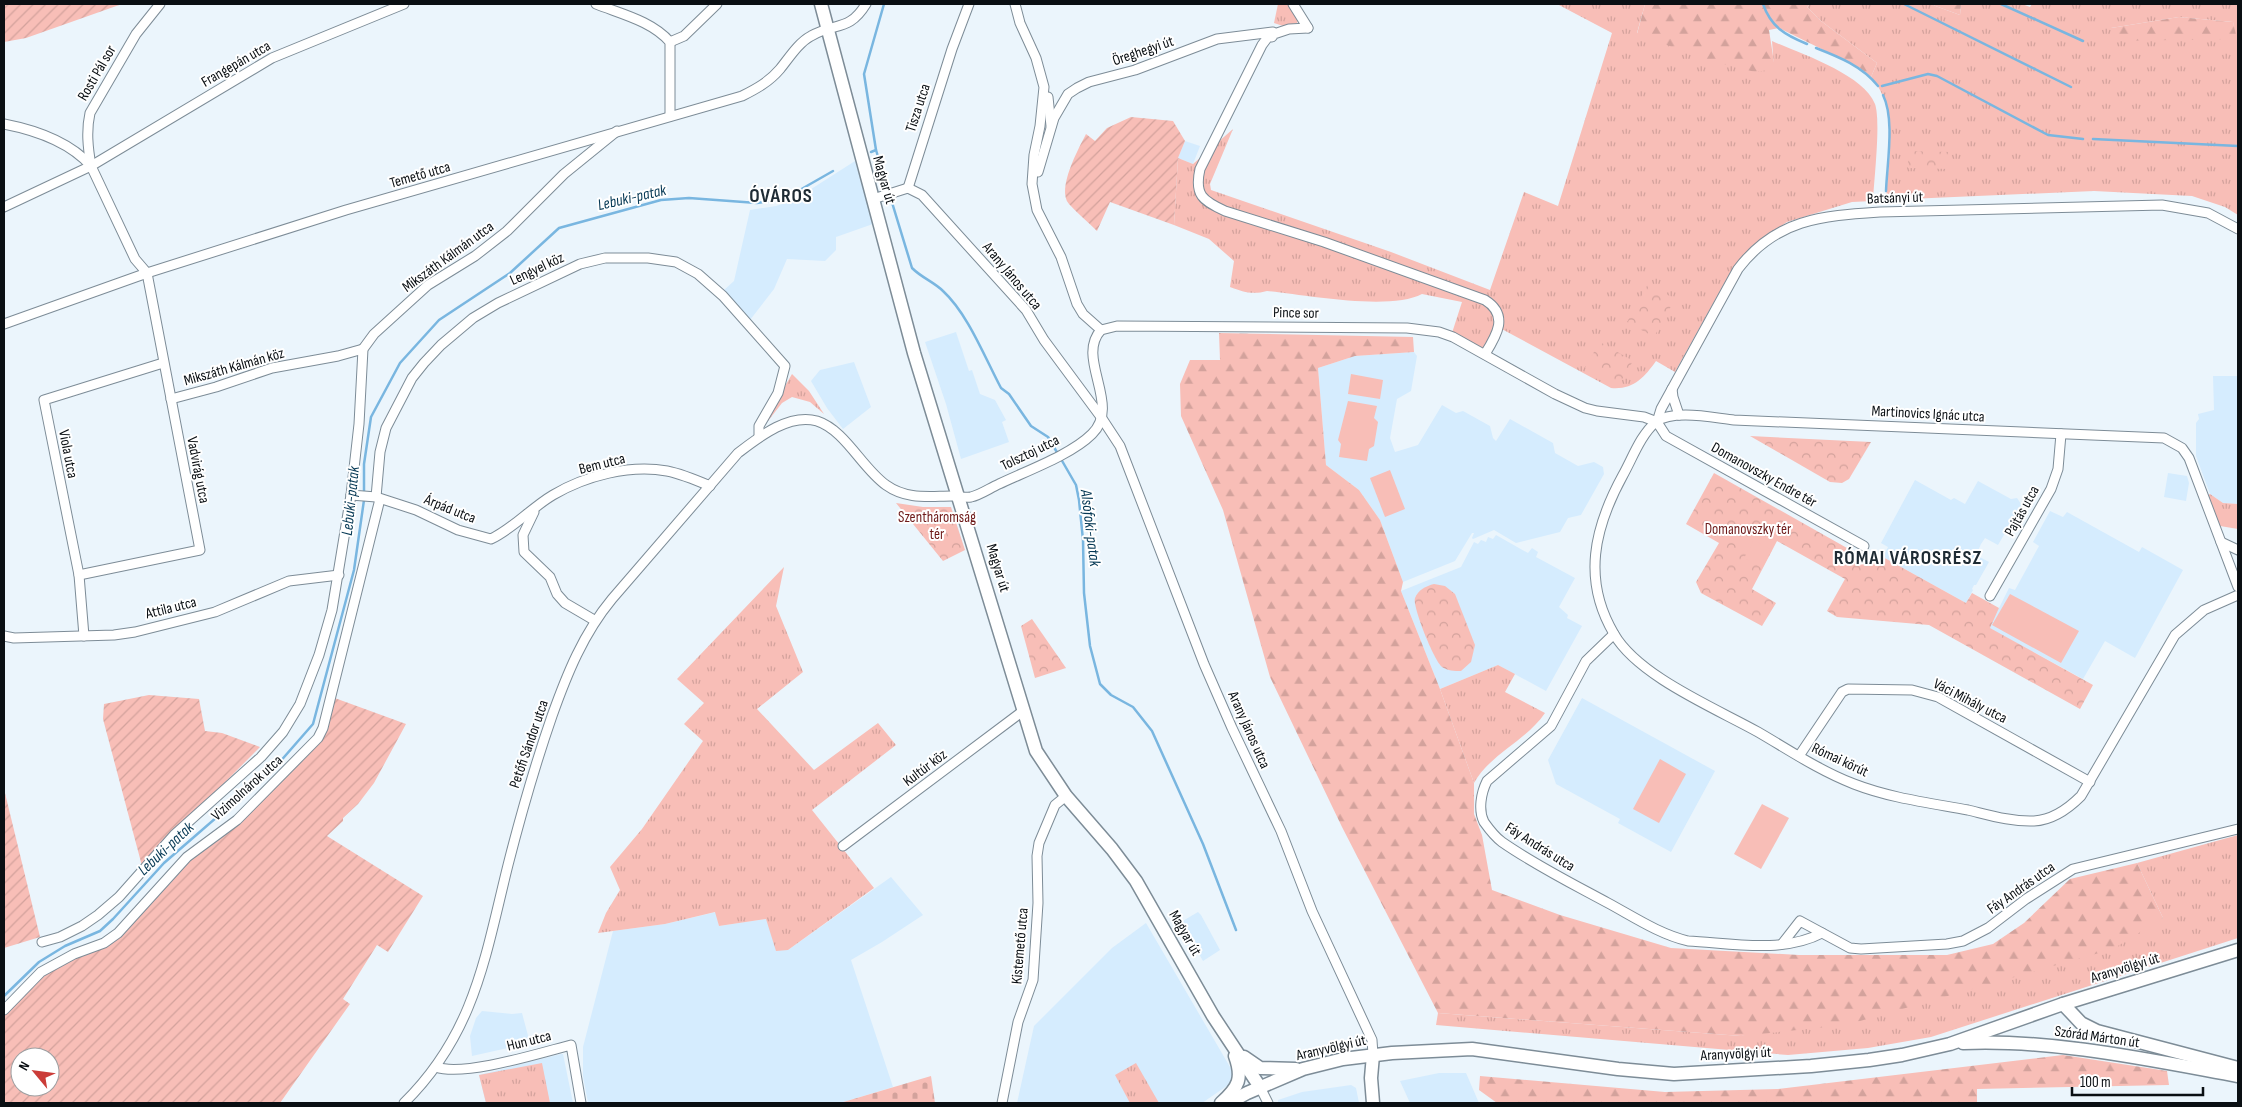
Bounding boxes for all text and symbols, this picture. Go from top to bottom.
street label: Öreghegyi út [1110,32,1177,70]
street label: Frangepán utca [198,36,274,91]
street label: Rosti Pál sor [73,41,121,104]
street label: Tisza utca [901,81,935,135]
street label: Magyar út [868,154,900,207]
street label: Temető utca [388,157,453,193]
water label: Lebuki-patak [596,181,669,215]
district label: ÓVÁROS [749,184,813,208]
street label: Batsányi út [1867,188,1924,208]
street label: Mikszáth Kálmán utca [398,217,498,297]
street label: Arany János utca [978,237,1046,314]
street label: Lengyel köz [507,248,568,290]
street label: Pince sor [1273,303,1320,323]
street label: Mikszáth Kálmán köz [182,343,287,390]
street label: Martinovics Ignác utca [1871,402,1985,426]
street label: Viola utca [54,428,82,480]
street label: Tolsztoj utca [998,431,1063,475]
street label: Vadvirág utca [182,435,214,505]
street label: Domanovszky Endre tér [1708,438,1821,512]
street label: Bem utca [577,449,627,479]
water label: Lebuki-patak [338,464,364,537]
street label: Pajtás utca [2000,482,2044,540]
water label: Alsófoki-patak [1076,487,1104,569]
street label: Árpád utca [421,490,479,528]
park label: Szentháromság tér [898,508,976,544]
park label: Domanovszky tér [1705,520,1792,539]
street label: Magyar út [982,542,1014,595]
district label: RÓMAI VÁROSRÉSZ [1834,546,1982,570]
street label: Attila utca [143,592,199,624]
street label: Váci Mihály utca [1930,674,2010,728]
street label: Arany János utca [1223,687,1275,772]
street label: Petőfi Sándor utca [505,697,553,791]
street label: Római körút [1809,739,1872,782]
street label: Kultúr köz [899,745,951,791]
street label: Vizimolnárok utca [207,751,287,825]
water label: Lebuki-patak [134,818,199,880]
street label: Fáy András utca [1502,818,1579,876]
street label: Fáy András utca [1983,858,2059,918]
street label: Kistemető utca [1007,907,1033,985]
street label: Magyar út [1164,907,1206,959]
street label: Aranyvölgyi út [2087,948,2162,988]
street label: Szórád Márton út [2053,1022,2141,1052]
street label: Hun utca [505,1026,553,1056]
street label: Aranyvölgyi út [1293,1031,1368,1065]
street label: Aranyvölgyi út [1699,1043,1772,1065]
north arrow [10,1047,60,1097]
text: N [15,1059,33,1073]
scale bar [2072,1064,2203,1096]
text: 100 m [2080,1073,2111,1092]

